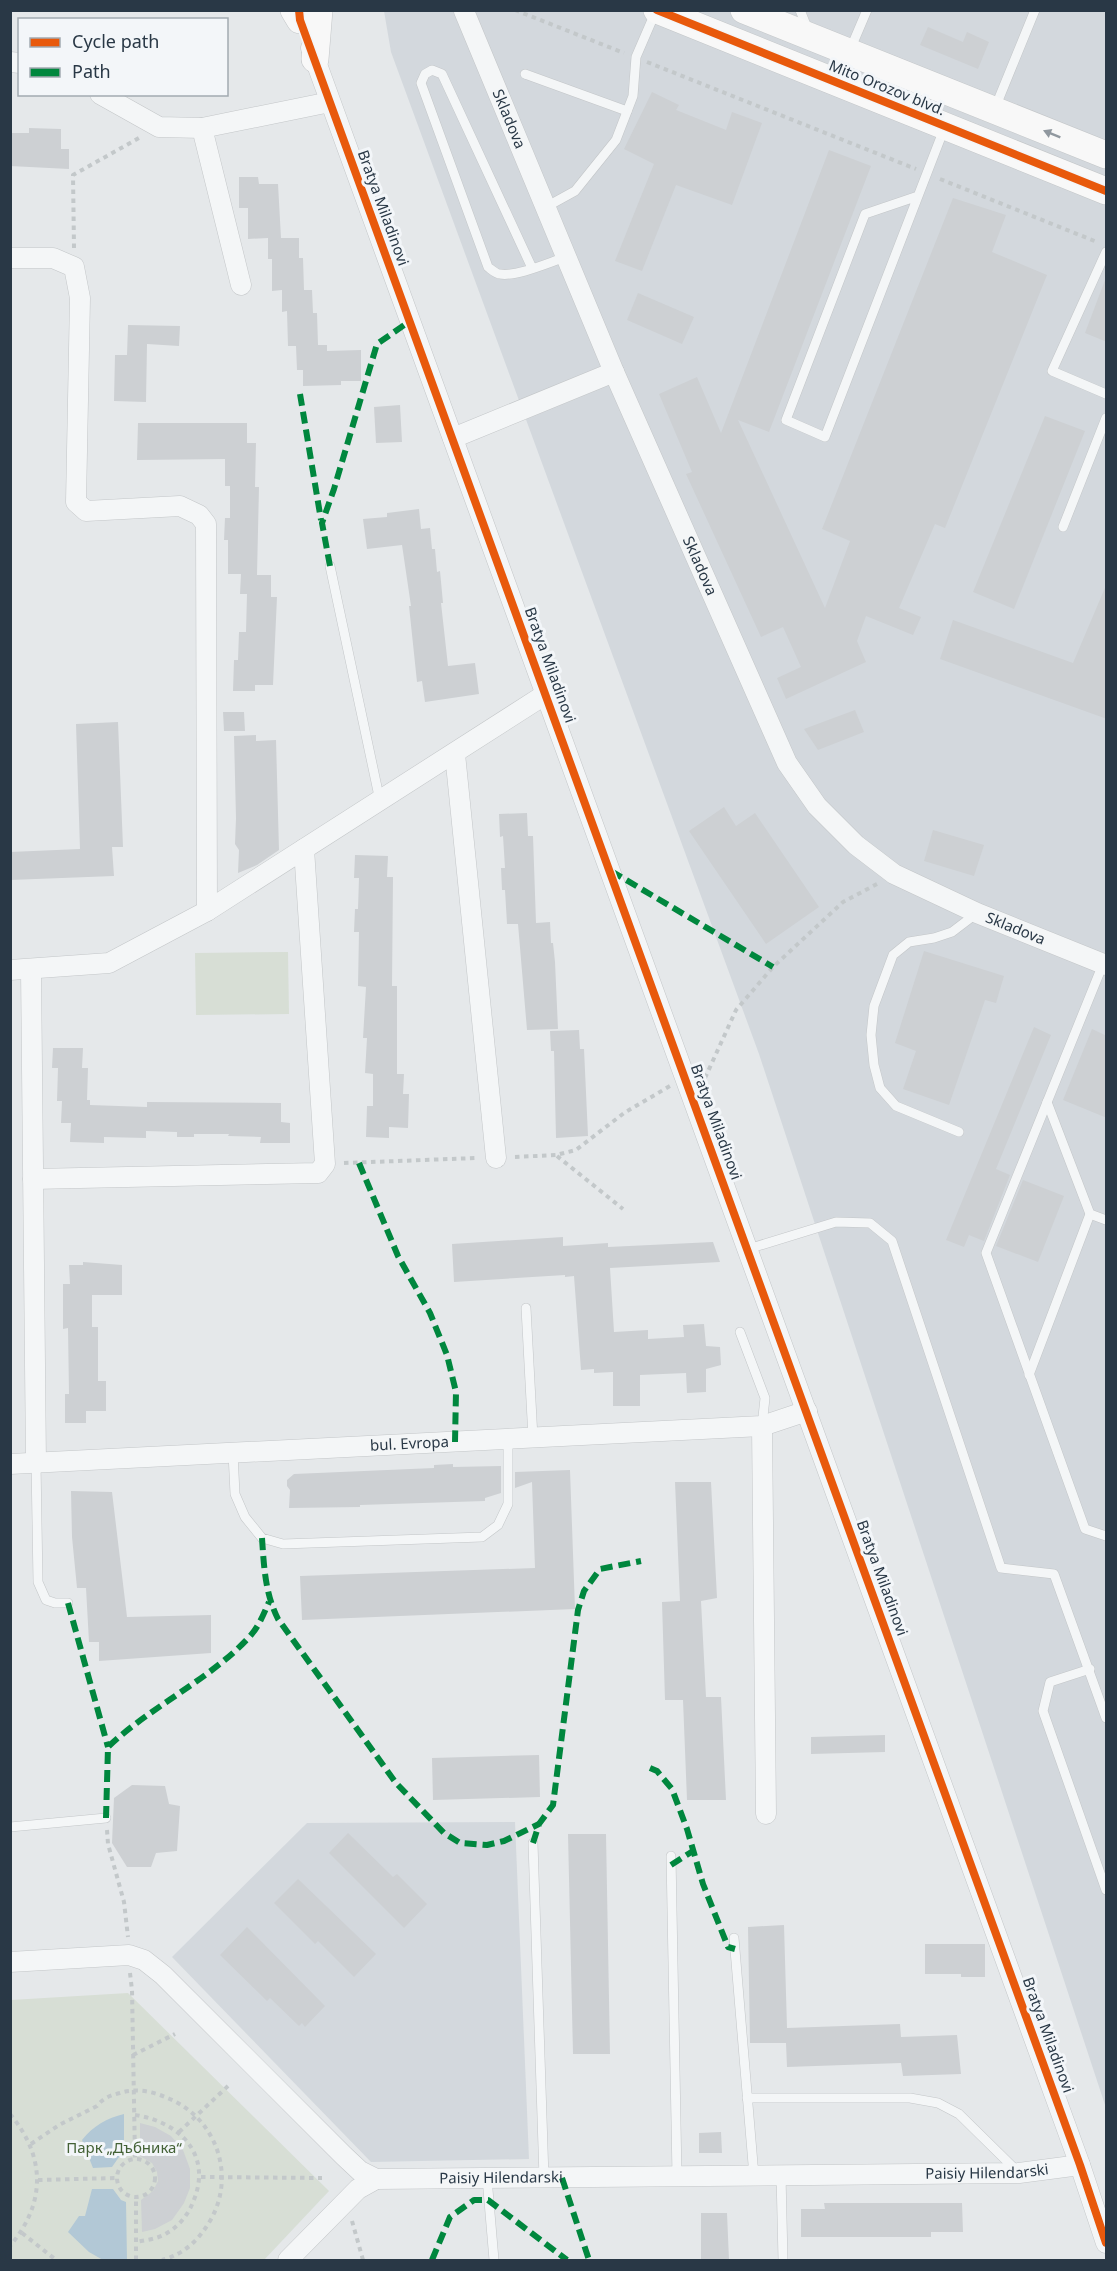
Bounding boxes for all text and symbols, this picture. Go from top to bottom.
legend [18,18,228,96]
text: Cycle path [72,29,159,53]
street label: Mito Orozov blvd. [826,55,948,120]
text: Path [72,59,111,83]
street label: Skladova [489,86,531,151]
one-way arrow [1043,129,1061,138]
street label: Bratya Miladinovi [354,147,414,268]
street label: Skladova [679,533,723,598]
street label: Bratya Miladinovi [521,604,581,725]
street label: Skladova [983,907,1049,949]
street label: Bratya Miladinovi [687,1061,747,1182]
street label: bul. Evropa [370,1431,449,1455]
street label: Bratya Miladinovi [853,1517,913,1638]
street label: Bratya Miladinovi [1019,1974,1079,2095]
park label: Парк „Дъбника“ [66,2137,182,2157]
street label: Paisiy Hilendarski [925,2158,1050,2183]
street label: Paisiy Hilendarski [439,2166,563,2187]

